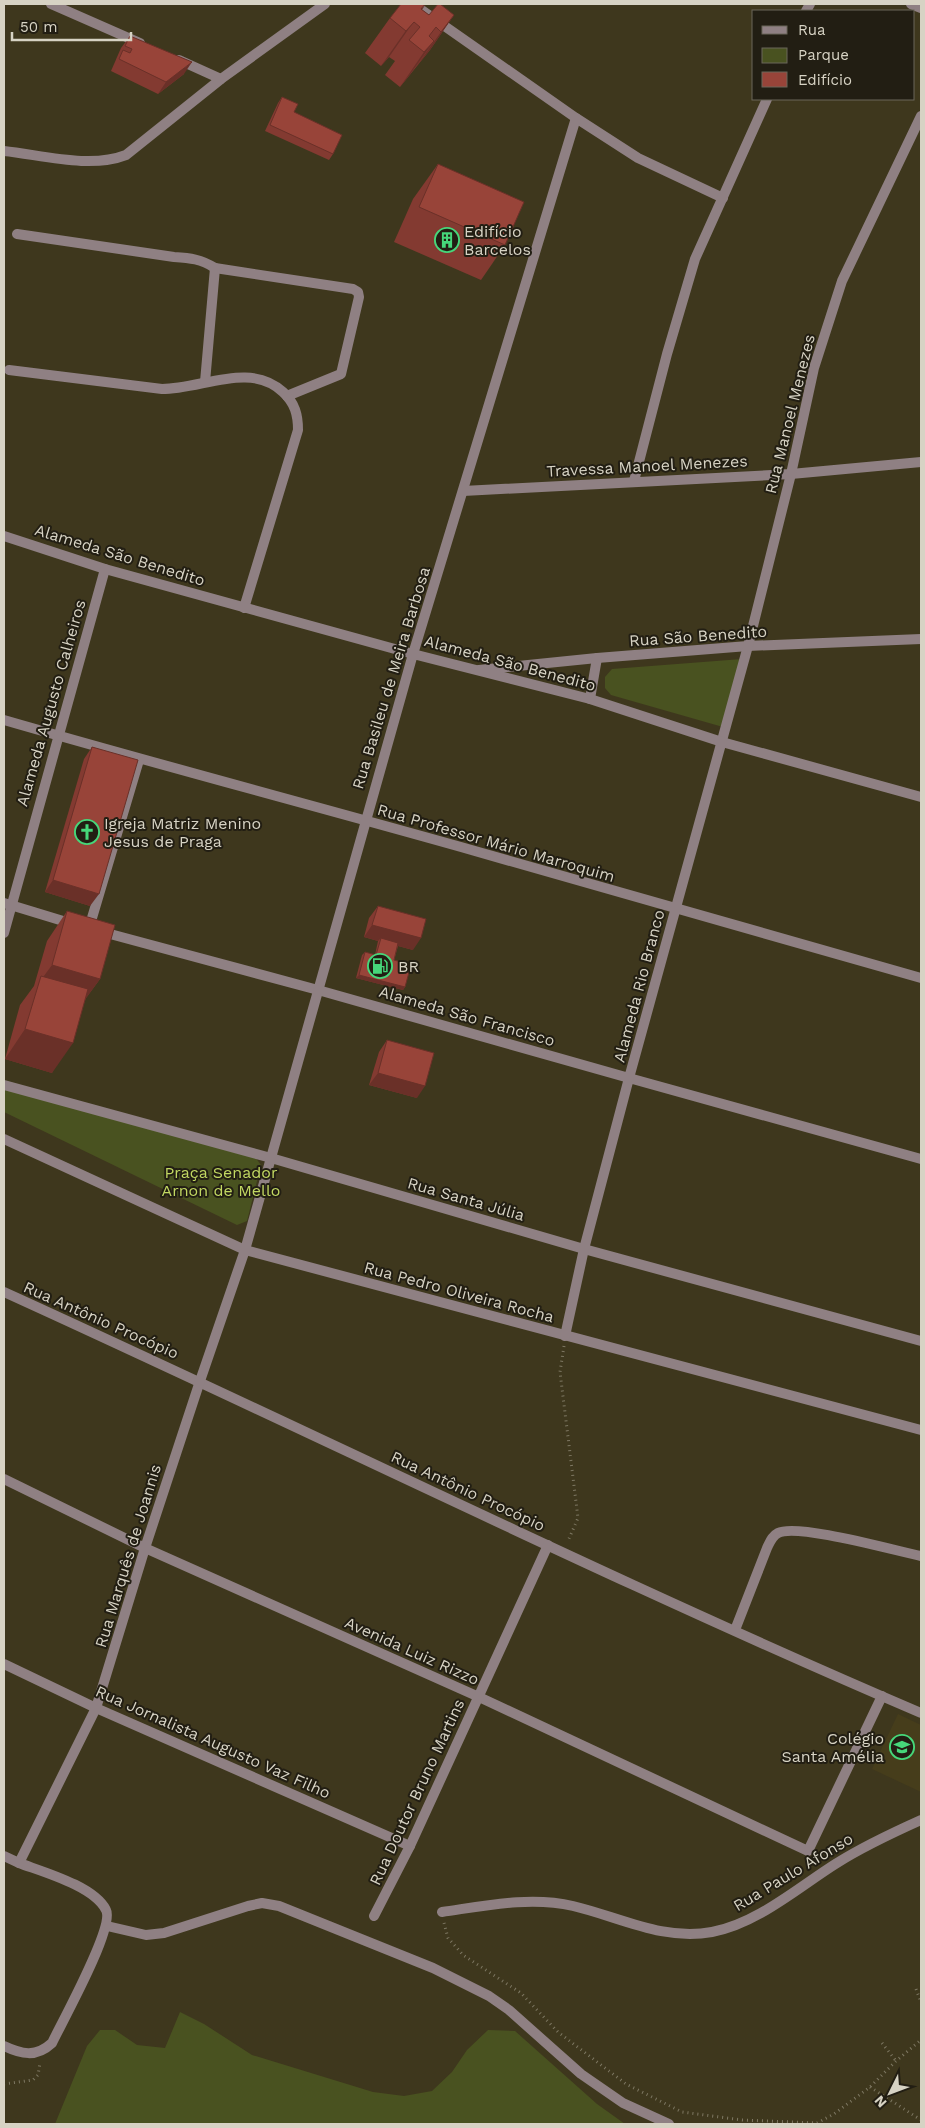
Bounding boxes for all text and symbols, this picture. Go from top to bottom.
scale bar [12,10,131,42]
legend [752,10,915,100]
text: 50 m [20,18,57,36]
text: Rua [798,21,826,39]
text: Parque [798,46,849,64]
text: Edifício [798,71,852,89]
place label: Edifício Barcelos [464,222,531,259]
building icon: Edifício Barcelos [434,227,460,253]
street label: Rua Manoel Menezes [761,332,819,496]
street label: Travessa Manoel Menezes [546,451,748,481]
street label: Alameda São Benedito [33,520,207,590]
street label: Rua Basileu de Meira Barbosa [348,565,434,791]
street label: Alameda Augusto Calheiros [12,598,90,808]
street label: Rua São Benedito [628,622,768,650]
street label: Alameda São Benedito [422,631,598,695]
street label: Rua Professor Mário Marroquim [375,800,617,886]
place label: Igreja Matriz Menino Jesus de Praga [104,814,261,851]
church icon: Igreja Matriz Menino Jesus de Praga [74,819,100,845]
street label: Alameda Rio Branco [609,908,669,1064]
fuel station icon: BR [367,953,393,979]
place label: BR [398,957,419,976]
street label: Alameda São Francisco [377,982,557,1050]
park label: Praça Senador Arnon de Mello [162,1163,280,1200]
street label: Rua Santa Júlia [405,1173,527,1225]
street label: Rua Pedro Oliveira Rocha [362,1257,556,1327]
street label: Rua Antônio Procópio [20,1277,182,1363]
street label: Rua Antônio Procópio [388,1447,548,1535]
street label: Rua Marquês de Joannis [91,1462,165,1650]
street label: Avenida Luiz Rizzo [342,1613,482,1689]
street label: Rua Jornalista Augusto Vaz Filho [93,1681,333,1803]
street label: Rua Doutor Bruno Martins [365,1696,469,1888]
place label: Colégio Santa Amélia [782,1729,884,1766]
school or university icon: Colégio Santa Amélia [889,1734,915,1760]
street label: Rua Paulo Afonso [730,1829,856,1915]
north arrow [865,2068,915,2118]
text: N [871,2092,890,2111]

